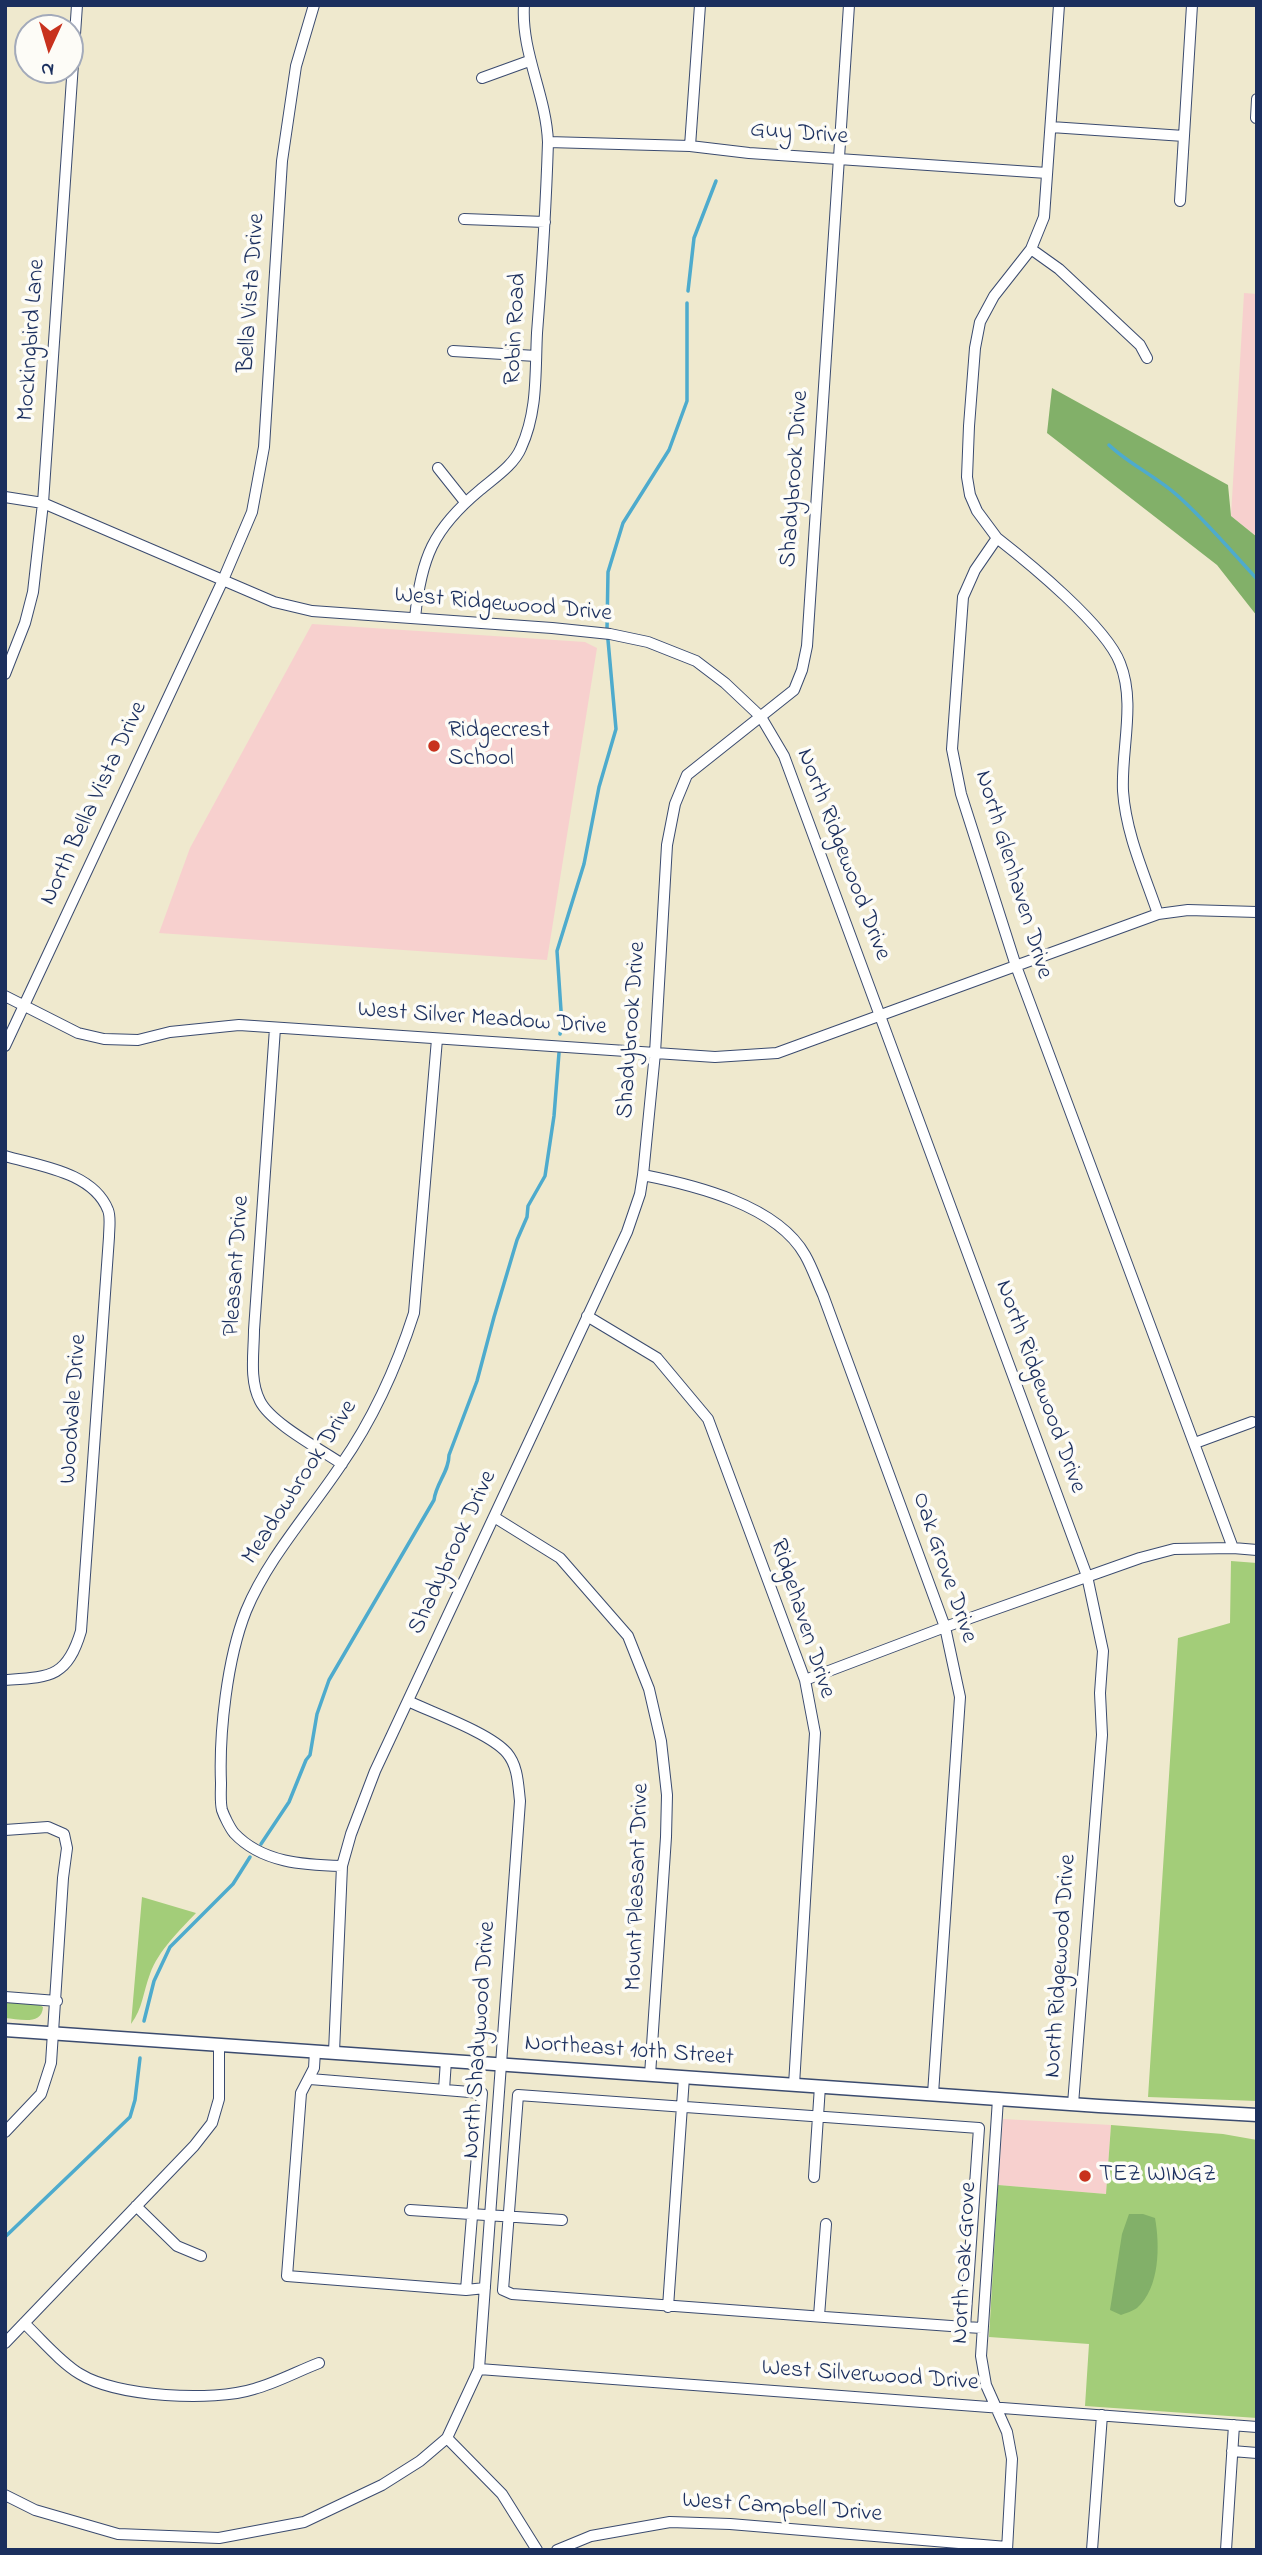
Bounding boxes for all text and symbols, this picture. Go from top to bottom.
north arrow [14,14,84,84]
text: N [40,55,55,82]
street label: Guy Drive [749,117,849,153]
street label: Bella Vista Drive [233,212,273,374]
street label: Mockingbird Lane [13,258,53,422]
street label: Robin Road [500,272,534,386]
street label: Shadybrook Drive [775,389,817,569]
street label: West Ridgewood Drive [393,582,613,630]
street label: North Bella Vista Drive [35,697,155,911]
place label: Ridgecrest School [448,718,550,774]
marker: Ridgecrest School [426,738,442,754]
street label: North Ridgewood Drive [788,745,896,965]
street label: North Glenhaven Drive [967,767,1057,983]
street label: Shadybrook Drive [612,940,654,1120]
street label: West Silver Meadow Drive [356,997,608,1043]
street label: Pleasant Drive [219,1194,257,1338]
street label: North Ridgewood Drive [987,1277,1091,1497]
street label: Woodvale Drive [55,1333,95,1485]
street label: Meadowbrook Drive [237,1395,365,1571]
street label: Shadybrook Drive [403,1466,505,1640]
street label: Oak Grove Drive [904,1489,982,1647]
street label: Ridgehaven Drive [762,1536,840,1702]
street label: Mount Pleasant Drive [621,1783,657,1991]
street label: North Ridgewood Drive [1040,1853,1084,2079]
street label: North Shadywood Drive [458,1920,504,2160]
street label: Northeast 10th Street [523,2030,735,2074]
place label: TEZ WINGZ [1099,2162,1216,2190]
marker: TEZ WINGZ [1077,2168,1093,2184]
street label: North Oak Grove [947,2181,985,2345]
street label: West Silverwood Drive [760,2355,980,2399]
street label: West Campbell Drive [681,2488,883,2530]

